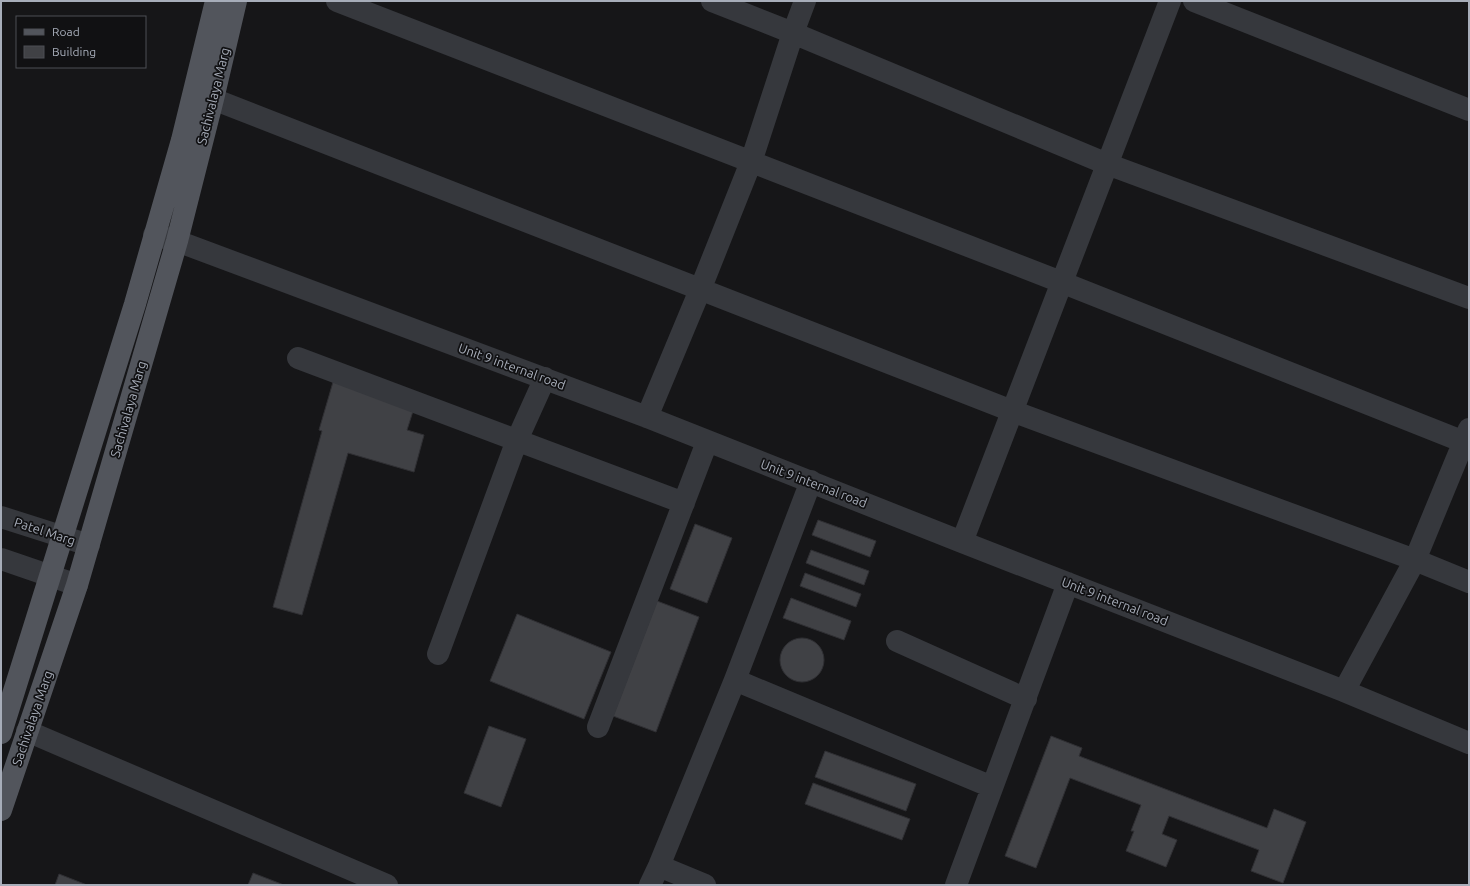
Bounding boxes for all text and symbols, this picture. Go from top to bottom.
legend [16,16,146,68]
text: Road [52,25,80,38]
text: Building [52,45,96,58]
street label: Sachivalaya Marg [194,46,232,146]
street label: Unit 9 internal road [457,340,567,392]
street label: Sachivalaya Marg [108,359,148,459]
street label: Unit 9 internal road [759,456,869,510]
street label: Patel Marg [13,515,77,547]
street label: Unit 9 internal road [1060,574,1170,628]
street label: Sachivalaya Marg [9,669,55,767]

